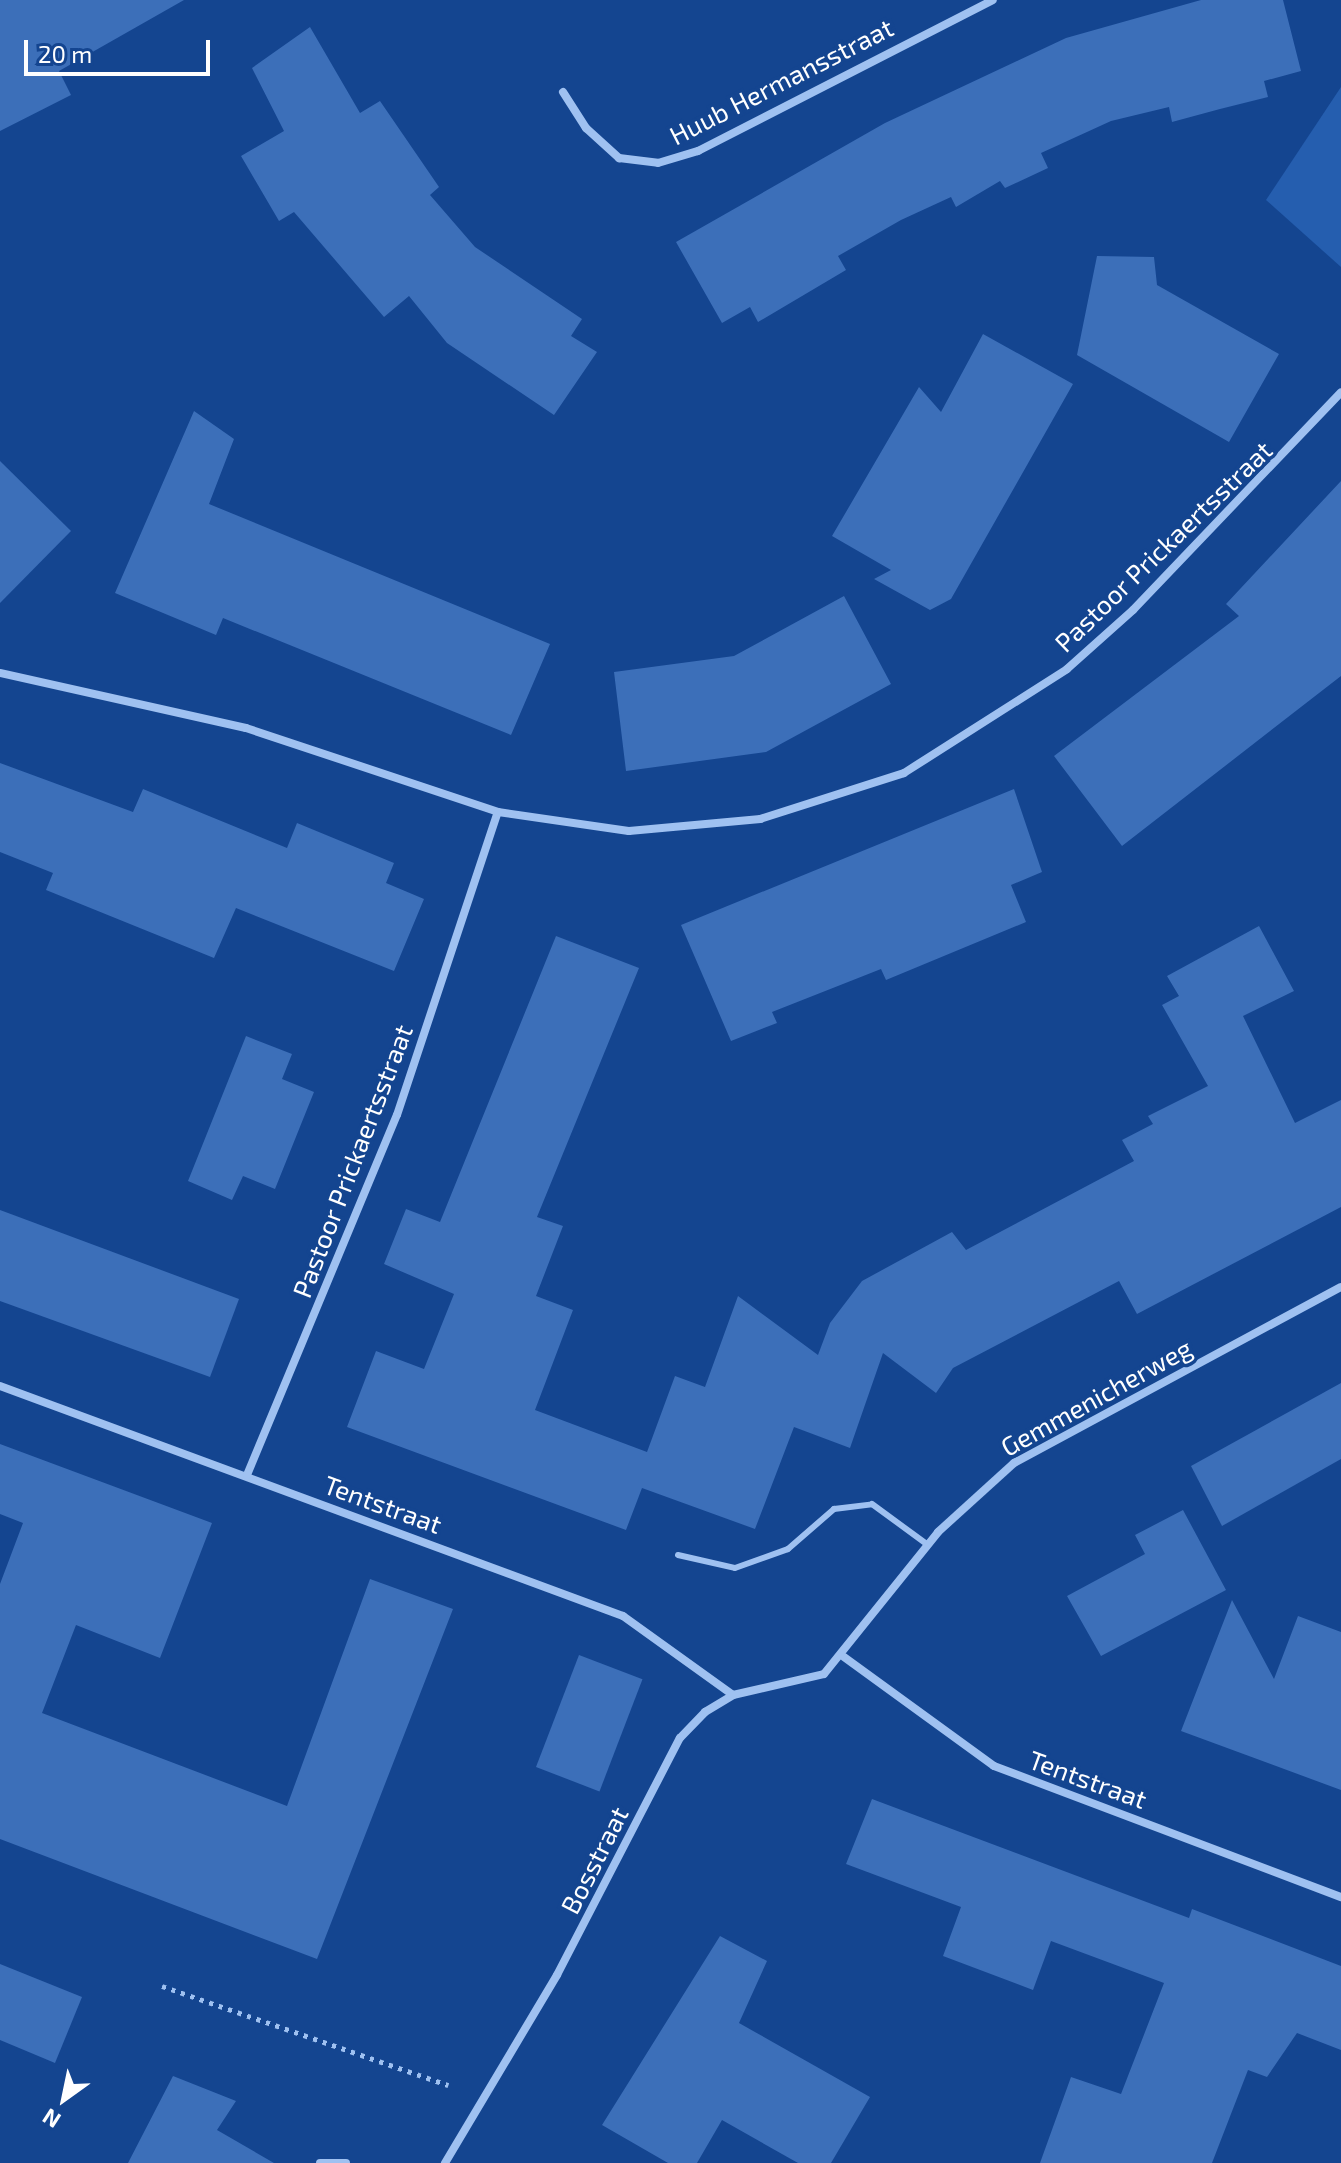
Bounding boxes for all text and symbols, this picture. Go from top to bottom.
street label: Huub Hermansstraat [664,11,898,151]
scale bar [28,24,214,74]
text: 20 m [38,39,92,68]
street label: Pastoor Prickaertsstraat [1048,434,1278,658]
street label: Pastoor Prickaertsstraat [285,1020,419,1302]
street label: Gemmenicherweg [995,1332,1197,1462]
street label: Tentstraat [320,1468,446,1540]
street label: Tentstraat [1025,1743,1151,1815]
street label: Bosstraat [554,1801,634,1919]
north arrow [24,2059,104,2139]
text: N [37,2104,65,2134]

